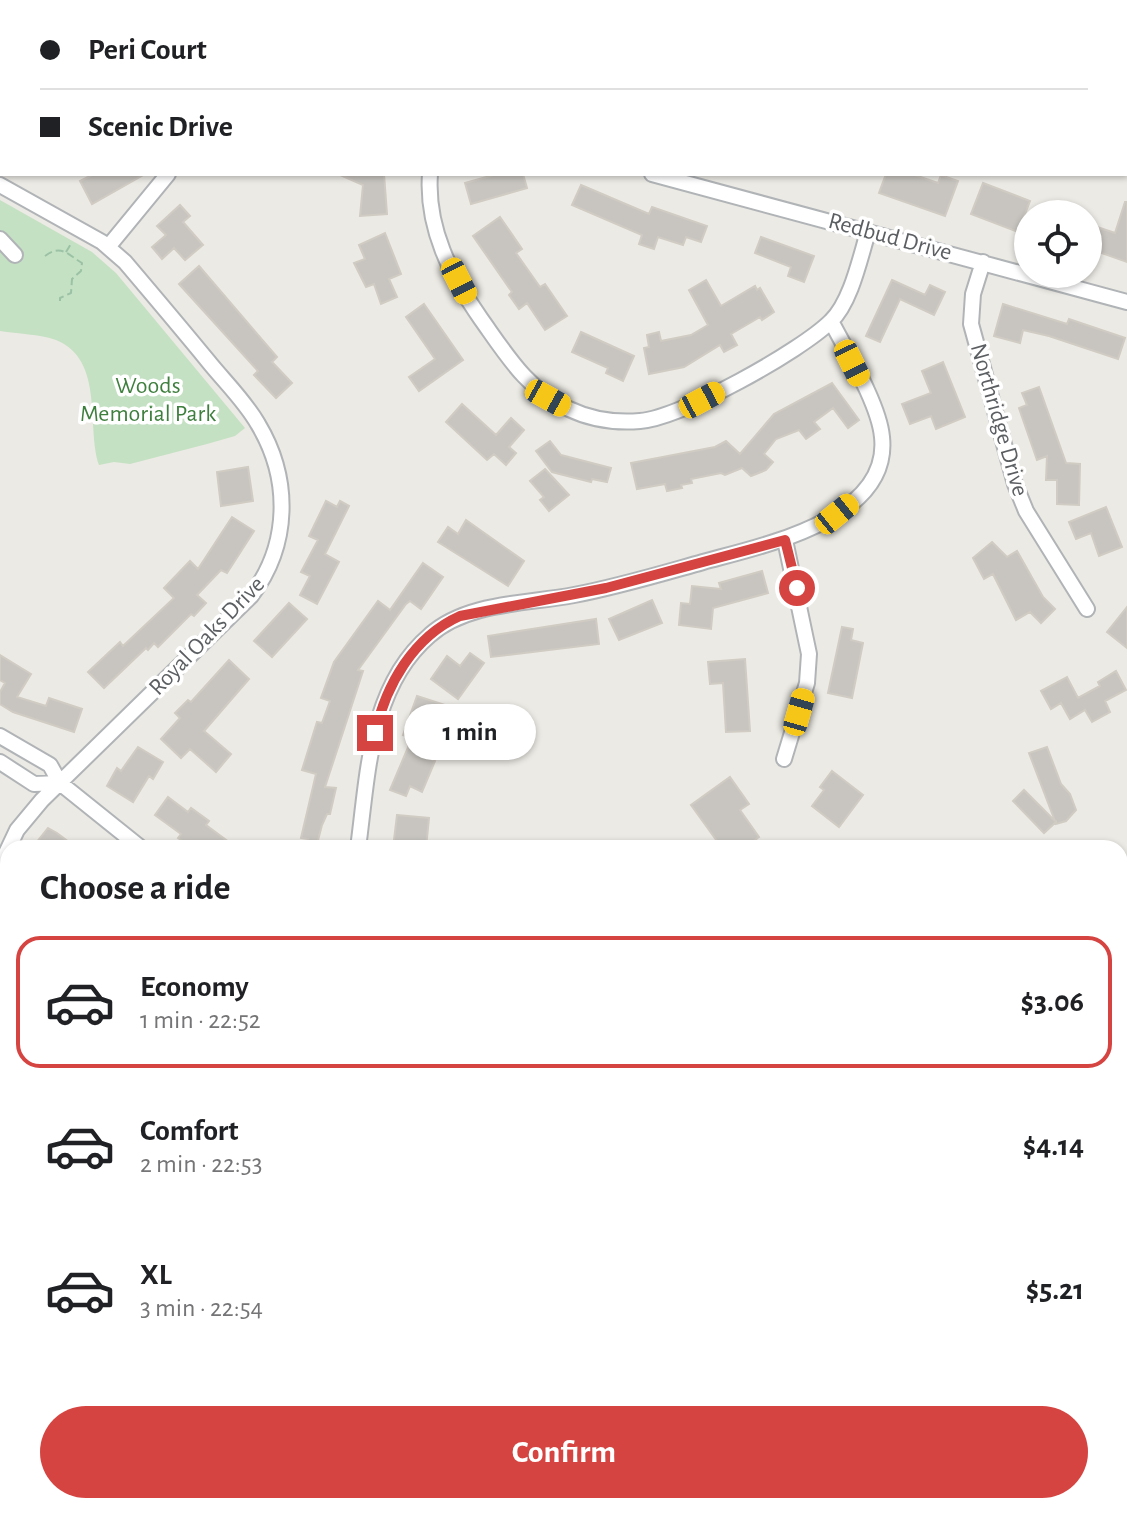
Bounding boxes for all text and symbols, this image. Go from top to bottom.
text: Peri Court [88,35,207,65]
text: Scenic Drive [88,112,233,142]
map controls [1014,200,1102,288]
button: locate [1014,200,1102,288]
street label: Redbud Drive [826,209,954,265]
car [437,254,481,308]
car [831,336,873,390]
street label: Northridge Drive [966,341,1032,499]
park label: Woods Memorial Park [80,374,216,426]
car [521,376,575,420]
car [675,378,729,422]
car [811,490,863,538]
route start [779,570,815,606]
street label: Royal Oaks Drive [145,572,269,700]
car [781,686,817,738]
callout: 1 min [403,705,535,761]
route end [357,715,393,751]
text: 1 min [443,719,497,745]
text: Choose a ride [40,870,230,906]
icon: car [44,966,116,1038]
text: Economy [140,972,249,1002]
text: $3.06 [1021,987,1084,1017]
text: 1 min · 22:52 [140,1007,261,1033]
icon: car [44,1110,116,1182]
text: Comfort [140,1116,239,1146]
text: $4.14 [1023,1131,1084,1161]
text: 2 min · 22:53 [140,1151,262,1177]
icon: car [44,1254,116,1326]
text: XL [140,1260,172,1290]
text: $5.21 [1026,1275,1084,1305]
text: 3 min · 22:54 [140,1295,263,1321]
button: Confirm [40,1406,1088,1498]

